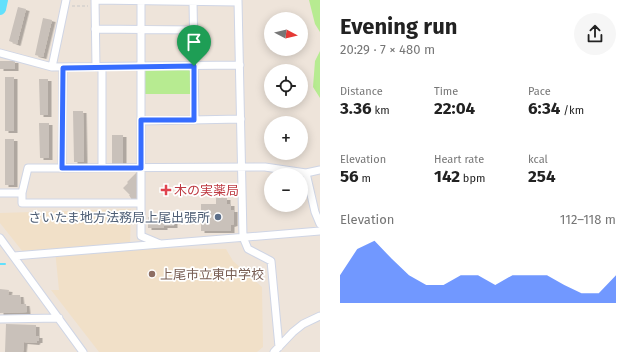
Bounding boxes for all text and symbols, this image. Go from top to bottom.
north arrow [264,12,308,56]
map controls [264,12,308,212]
text: Evening run [340,13,457,40]
button: share [574,13,616,55]
pin [177,25,211,66]
icon: arrive [183,31,205,53]
text: 20:29 · 7 × 480 m [340,42,435,57]
button: locate [264,64,308,108]
text: Distance [340,85,383,98]
text: Time [434,85,458,98]
text: Pace [528,85,551,98]
text: 3.36 [340,98,372,119]
text: 22:04 [434,98,475,119]
text: 6:34 [528,98,560,119]
text: km [372,104,390,117]
text: /km [560,104,584,117]
button: + [264,116,308,160]
text: Elevation [340,153,386,166]
text: Heart rate [434,153,484,166]
text: kcal [528,153,548,166]
text: 56 [340,166,359,187]
text: 142 [434,166,460,187]
text: 254 [528,166,556,187]
button: − [264,168,308,212]
text: m [359,172,371,185]
text: bpm [460,172,485,185]
place label: 木の実薬局 [174,183,239,198]
marker: 木の実薬局 [161,185,171,195]
place label: さいたま地方法務局上尾出張所 [28,210,210,225]
marker: さいたま地方法務局上尾出張所 [213,212,223,222]
text: Elevation [340,212,394,227]
text: 112–118 m [560,212,616,227]
place label: 上尾市立東中学校 [160,267,264,282]
marker: 上尾市立東中学校 [147,269,157,279]

